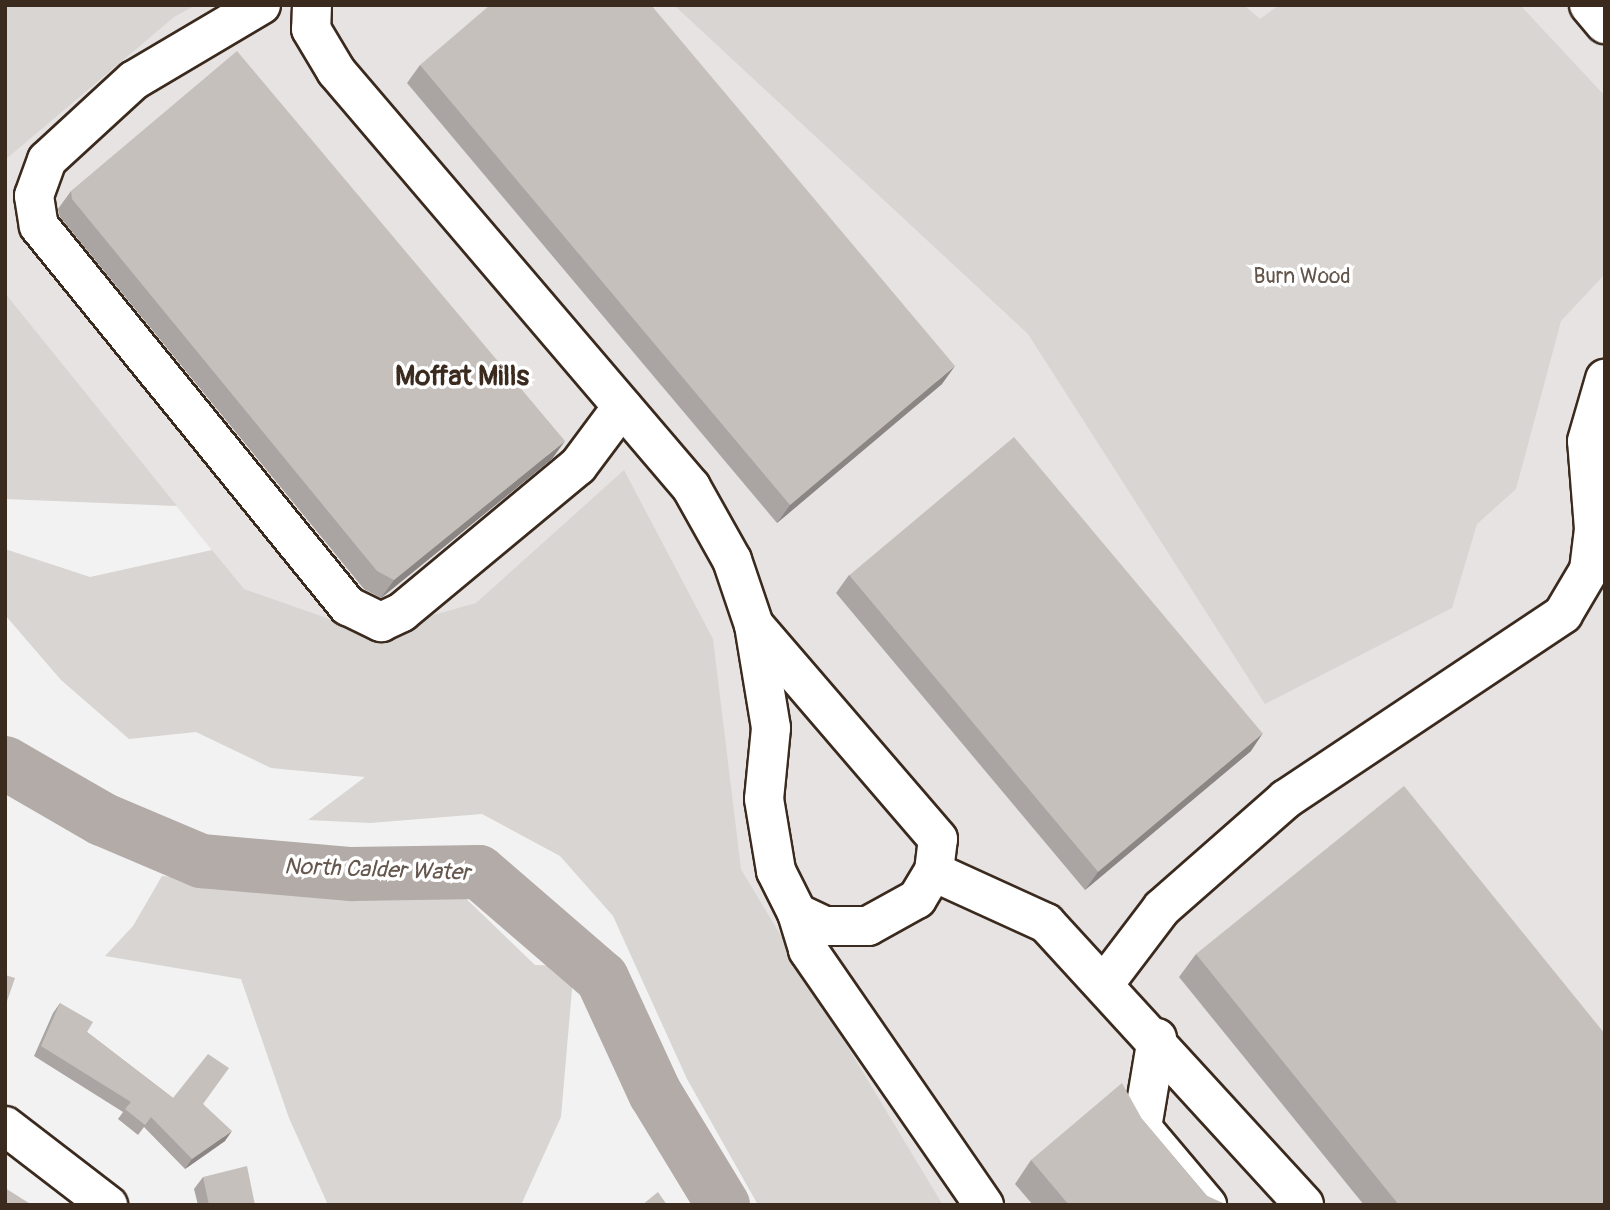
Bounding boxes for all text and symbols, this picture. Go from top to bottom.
park label: Burn Wood [1253,264,1351,290]
district label: Moffat Mills [395,360,529,394]
water label: North Calder Water [284,853,470,887]

